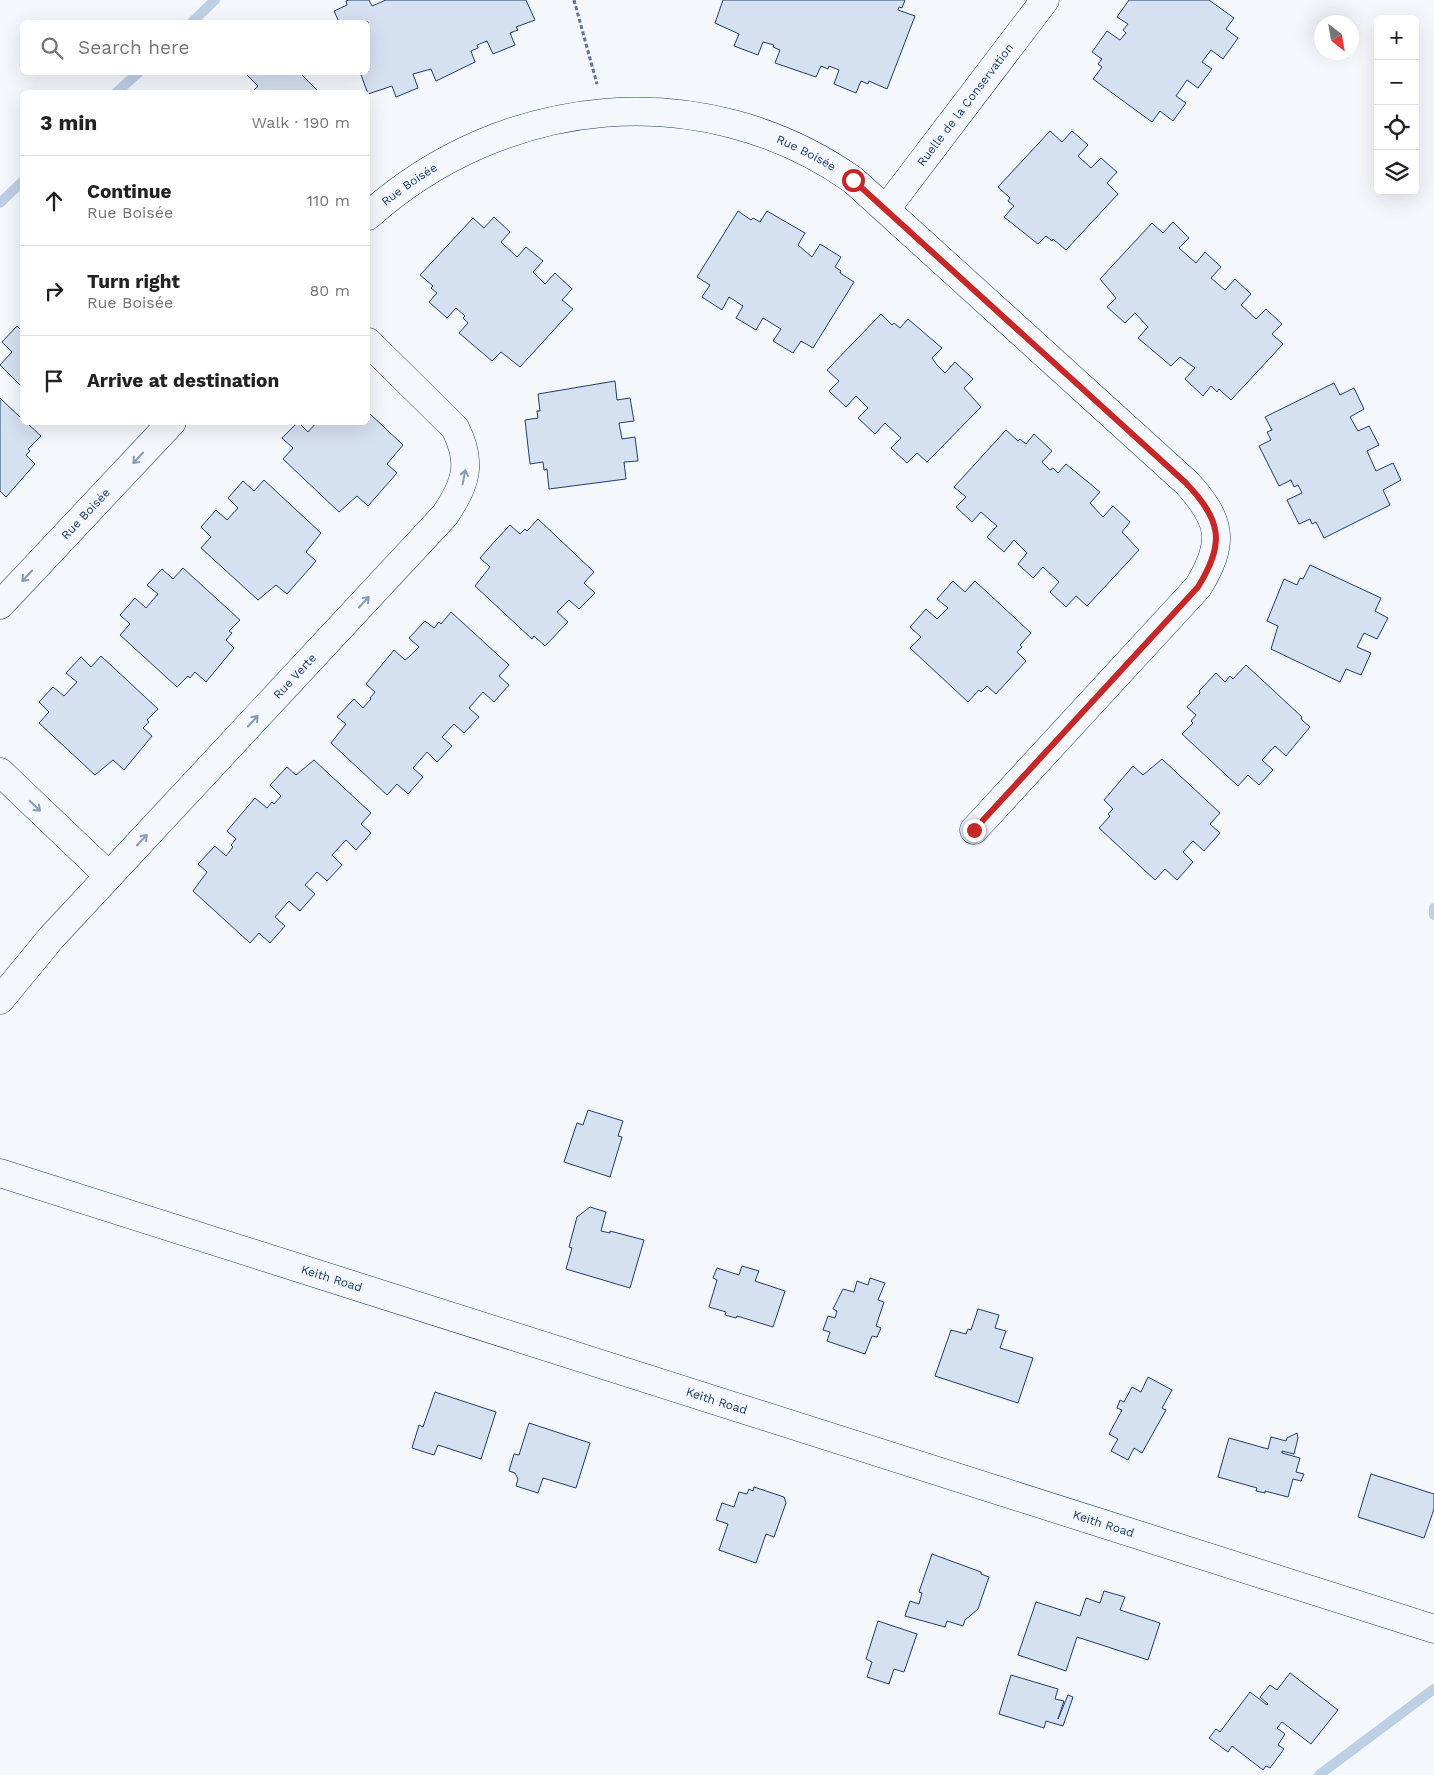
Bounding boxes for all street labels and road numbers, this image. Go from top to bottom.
street label: Ruelle de la Conservation [914,41,1016,169]
street label: Rue Boisée [774,132,838,174]
street label: Rue Boisée [379,160,440,209]
street label: Rue Boisée [58,485,113,542]
street label: Rue Verte [270,651,319,702]
street label: Keith Road [299,1262,364,1295]
street label: Keith Road [684,1385,749,1417]
street label: Keith Road [1071,1508,1136,1540]

